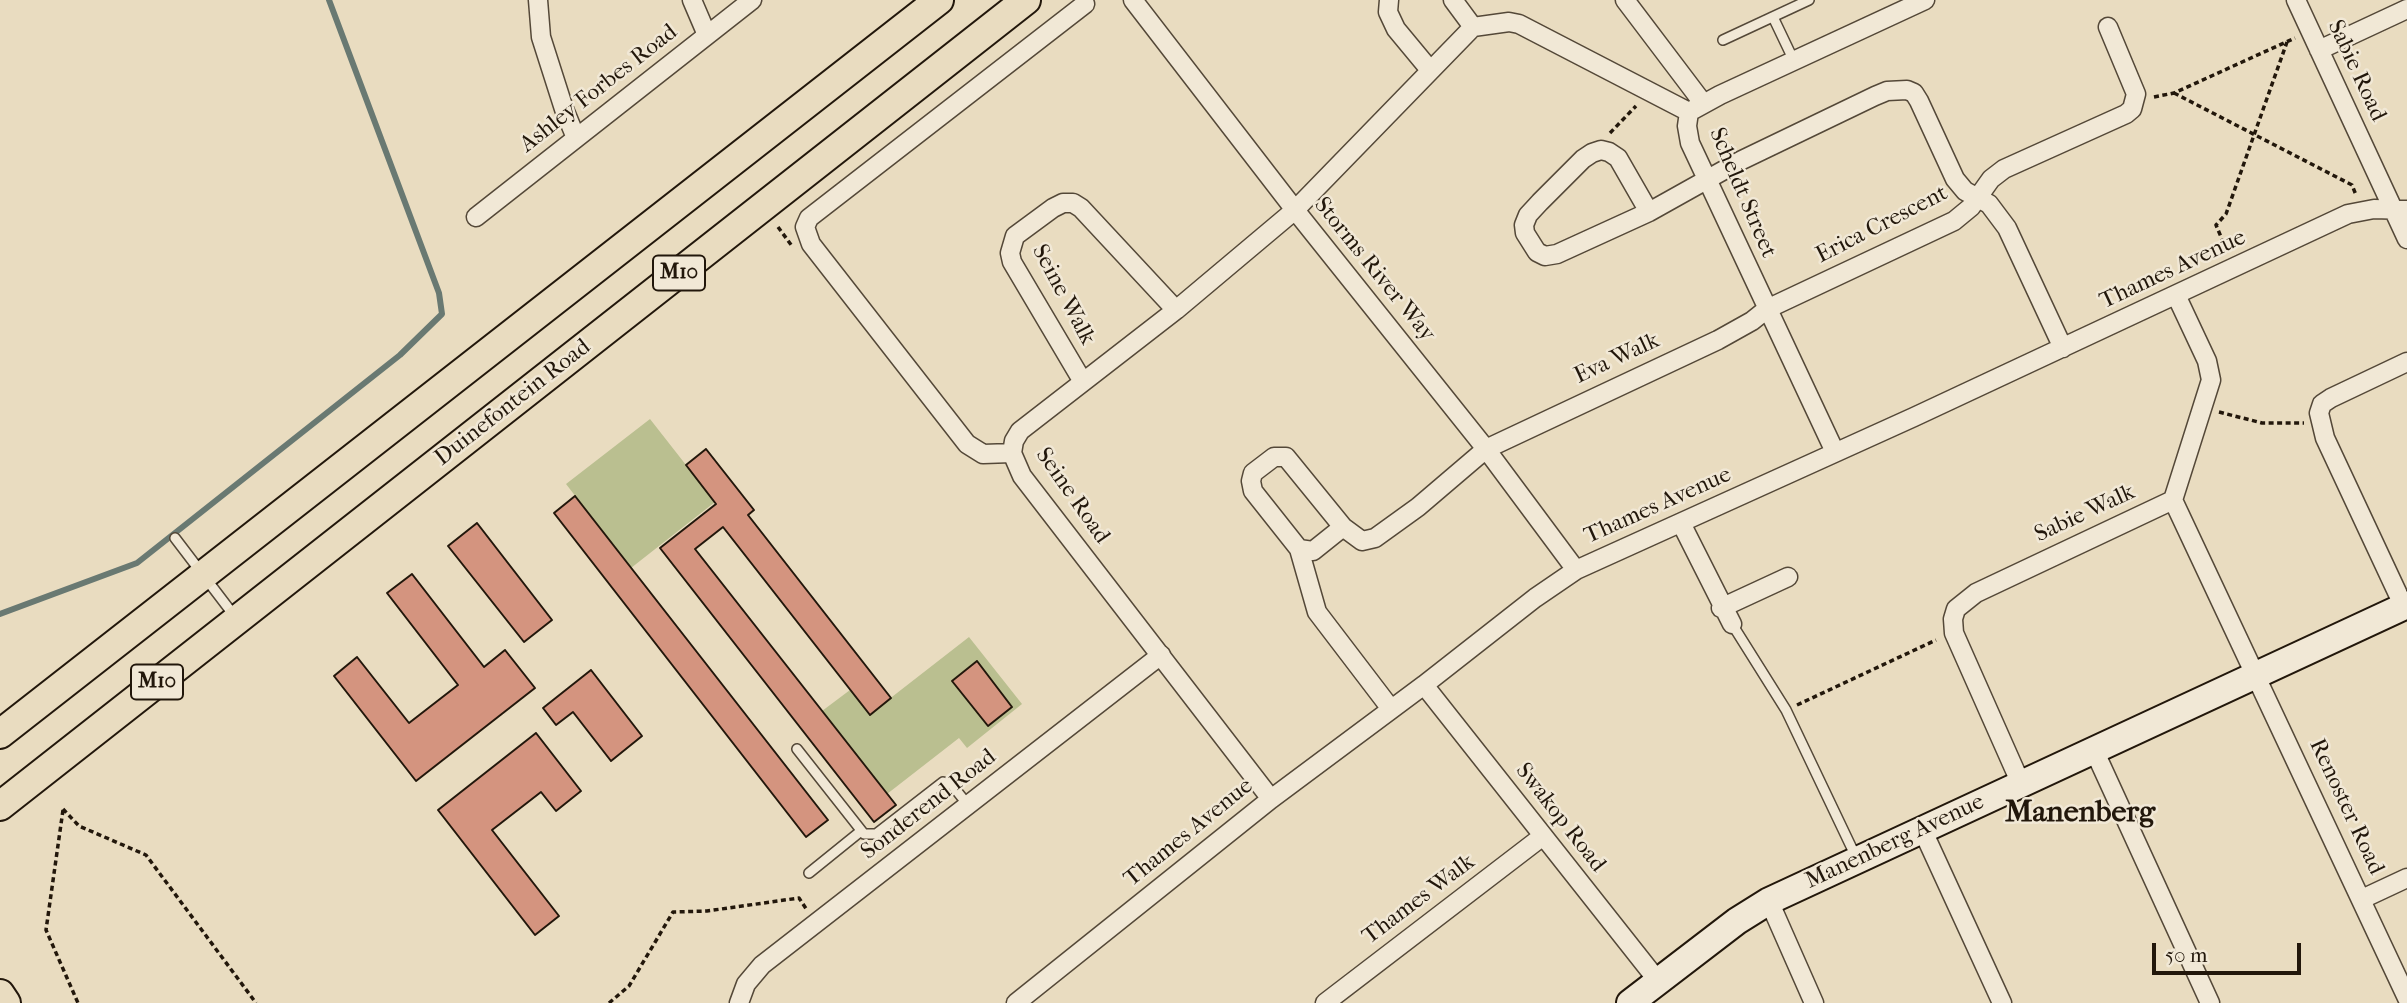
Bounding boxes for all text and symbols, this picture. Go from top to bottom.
street label: Sabie Road [2321,16,2391,126]
street label: Ashley Forbes Road [515,19,683,159]
street label: Scheldt Street [1702,124,1782,262]
street label: Erica Crescent [1812,180,1952,270]
street label: Storms River Way [1307,192,1441,348]
street label: Thames Avenue [2096,224,2250,316]
street label: Seine Walk [1025,240,1101,350]
road number: M10 [653,256,705,290]
street label: Eva Walk [1570,327,1664,391]
street label: Duinefontein Road [430,334,596,472]
street label: Seine Road [1029,443,1115,549]
street label: Thames Avenue [1580,461,1736,551]
street label: Sabie Walk [2031,479,2139,549]
road number: M10 [131,664,183,700]
street label: Renoster Road [2303,735,2389,879]
street label: Sonderend Road [856,744,1002,866]
street label: Swakop Road [1509,758,1611,878]
street label: Thames Avenue [1119,773,1259,893]
street label: Manenberg Avenue [1801,788,1989,896]
district label: Manenberg [2005,796,2155,832]
street label: Thames Walk [1358,849,1480,951]
scale bar [2155,930,2304,974]
text: 50 m [2165,943,2208,967]

